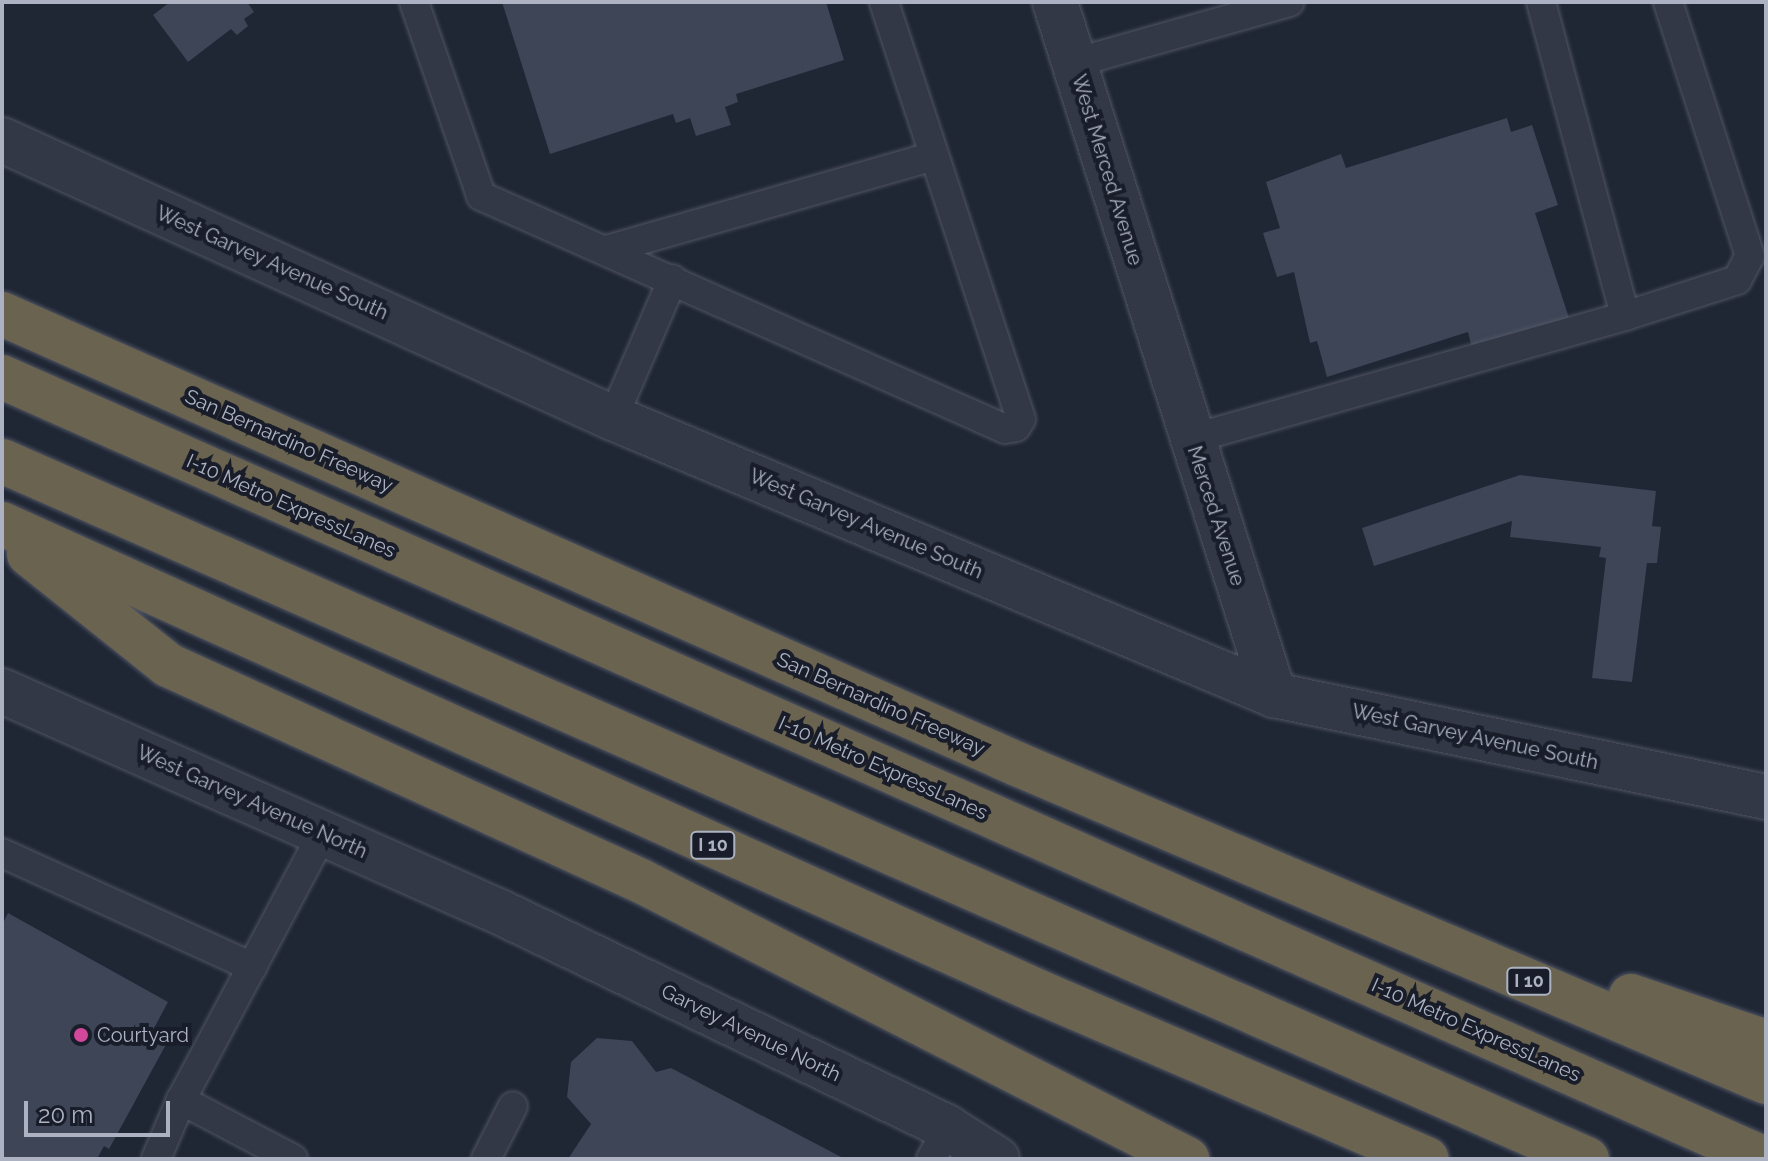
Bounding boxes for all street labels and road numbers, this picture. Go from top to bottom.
street label: West Merced Avenue [1066,71,1148,269]
street label: West Garvey Avenue South [152,201,392,325]
street label: San Bernardino Freeway [181,384,397,498]
street label: Merced Avenue [1182,443,1250,589]
street label: I-10 Metro ExpressLanes [183,449,399,563]
street label: West Garvey Avenue South [745,464,987,584]
street label: San Bernardino Freeway [773,647,989,761]
street label: West Garvey Avenue South [1349,699,1601,775]
street label: I-10 Metro ExpressLanes [775,711,991,825]
street label: West Garvey Avenue North [133,740,371,864]
road number: I 10 [689,831,737,859]
road number: I 10 [1505,967,1553,995]
street label: I-10 Metro ExpressLanes [1368,973,1584,1087]
street label: Garvey Avenue North [657,979,845,1087]

